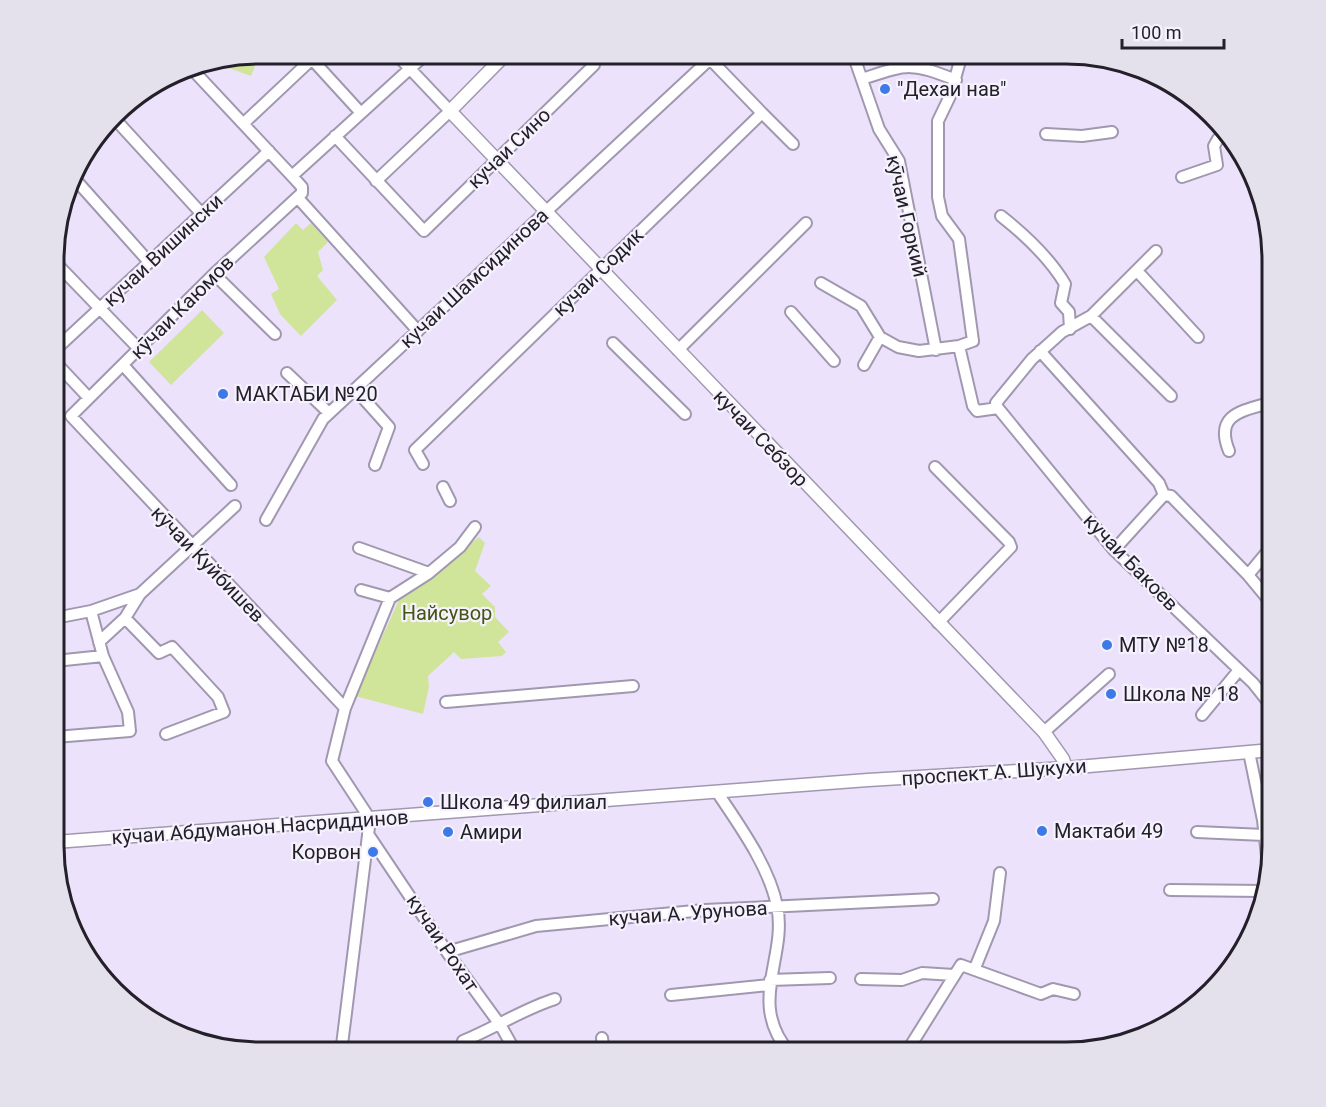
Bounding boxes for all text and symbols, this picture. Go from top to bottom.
scale bar [1122,12,1224,50]
text: 100 m [1131,22,1182,43]
place label: "Дехаи нав" [897,77,1006,101]
marker: "Дехаи нав" [878,82,892,96]
street label: кучаи Сино [463,103,555,193]
street label: кӯчаи Горкий [881,153,933,279]
street label: кучаи Вишински [98,188,228,312]
street label: кучаи Шамсидинова [395,203,553,353]
street label: кучаи Содик [548,223,648,321]
street label: кӯчаи Каюмов [125,250,239,364]
place label: МАКТАБИ №20 [235,382,378,406]
street label: кучаи Себзор [709,384,813,492]
marker: МАКТАБИ №20 [216,387,230,401]
street label: кӯчаи Куйбишев [146,501,270,627]
street label: кучаи Бакоев [1079,508,1183,616]
park label: Найсувор [402,601,492,625]
place label: МТУ №18 [1119,633,1209,657]
marker: МТУ №18 [1100,638,1114,652]
place label: Школа № 18 [1123,682,1239,706]
marker: Школа № 18 [1104,687,1118,701]
street label: проспект А. Шукухи [901,754,1087,790]
place label: Школа 49 филиал [440,790,607,814]
marker: Школа 49 филиал [421,795,435,809]
street label: кӯчаи Абдуманон Насриддинов [111,805,409,849]
place label: Мактаби 49 [1054,819,1163,843]
place label: Амири [460,820,522,844]
marker: Мактаби 49 [1035,824,1049,838]
marker: Амири [441,825,455,839]
place label: Корвон [291,840,361,864]
marker: Корвон [366,845,380,859]
street label: кучаи Рохат [402,890,485,997]
street label: кучаи А. Урунова [608,895,768,931]

